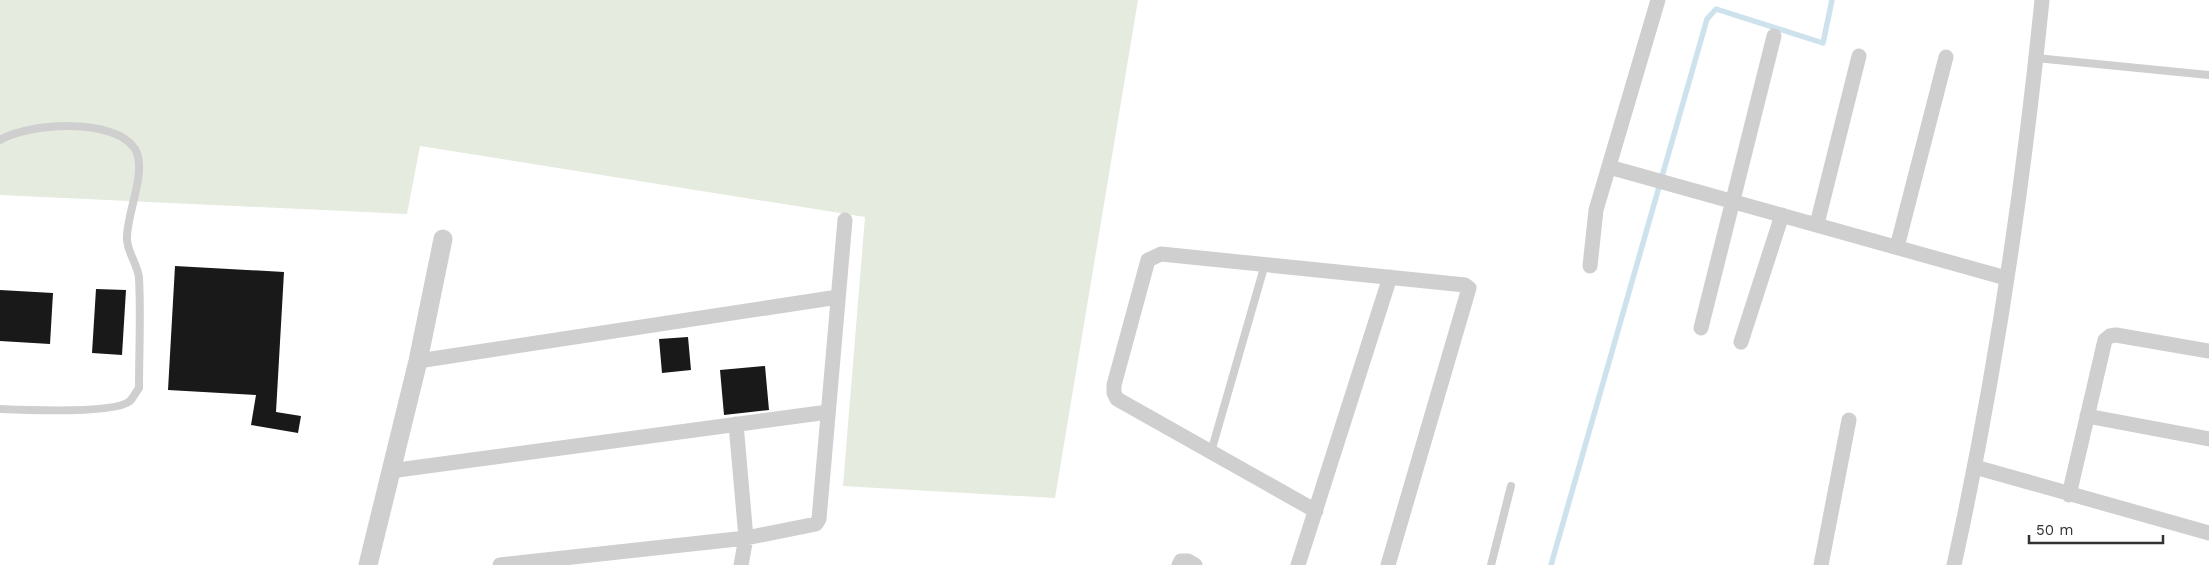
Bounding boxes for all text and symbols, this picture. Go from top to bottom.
scale bar [2029,512,2163,544]
text: 50 m [2036,521,2073,539]

